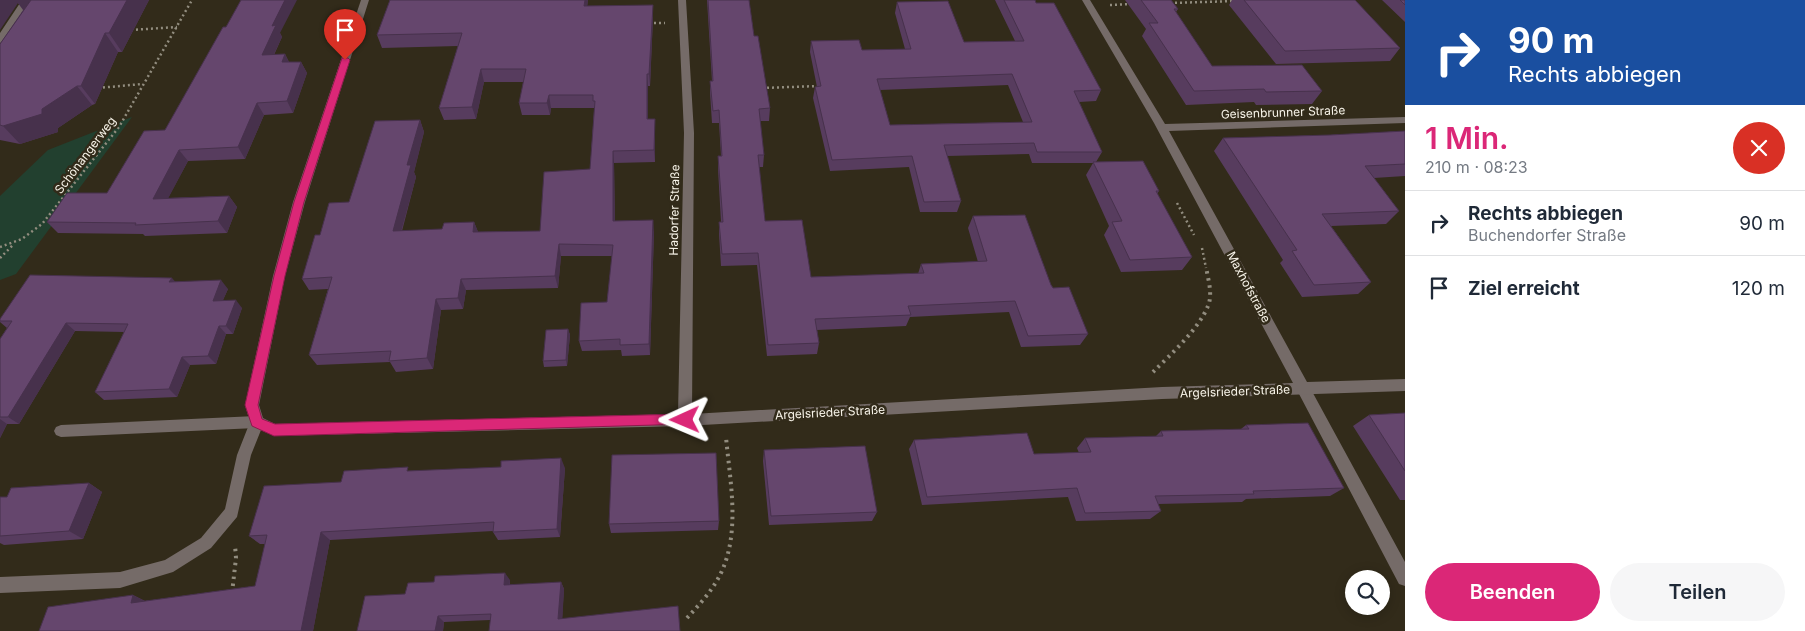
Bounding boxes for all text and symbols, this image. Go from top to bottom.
pin [324,9,366,60]
icon: arrive [331,16,359,44]
text: 90 m [1508,19,1595,61]
icon: right [1425,20,1490,85]
text: Rechts abbiegen [1508,61,1682,87]
street label: Geisenbrunner Straße [1220,102,1346,122]
street label: Schönangerweg [51,113,119,197]
text: 1 Min. [1425,120,1509,156]
button: close [1733,122,1785,174]
text: 210 m · 08:23 [1425,157,1528,177]
street label: Hadorfer Straße [666,164,682,256]
text: Rechts abbiegen [1468,202,1623,225]
icon: right [1425,209,1453,237]
text: 90 m [1739,212,1785,235]
text: Buchendorfer Straße [1468,225,1626,245]
street label: Maxhofstraße [1224,249,1274,325]
icon: arrive [1425,274,1453,302]
text: Ziel erreicht [1468,277,1580,300]
text: 120 m [1732,277,1785,300]
street label: Argelsrieder Straße [1180,382,1290,400]
position arrow [658,393,710,445]
street label: Argelsrieder Straße [775,402,885,422]
button: Beenden [1425,563,1600,621]
button: Teilen [1610,563,1785,621]
map controls [1345,570,1390,615]
button: search [1345,570,1390,615]

